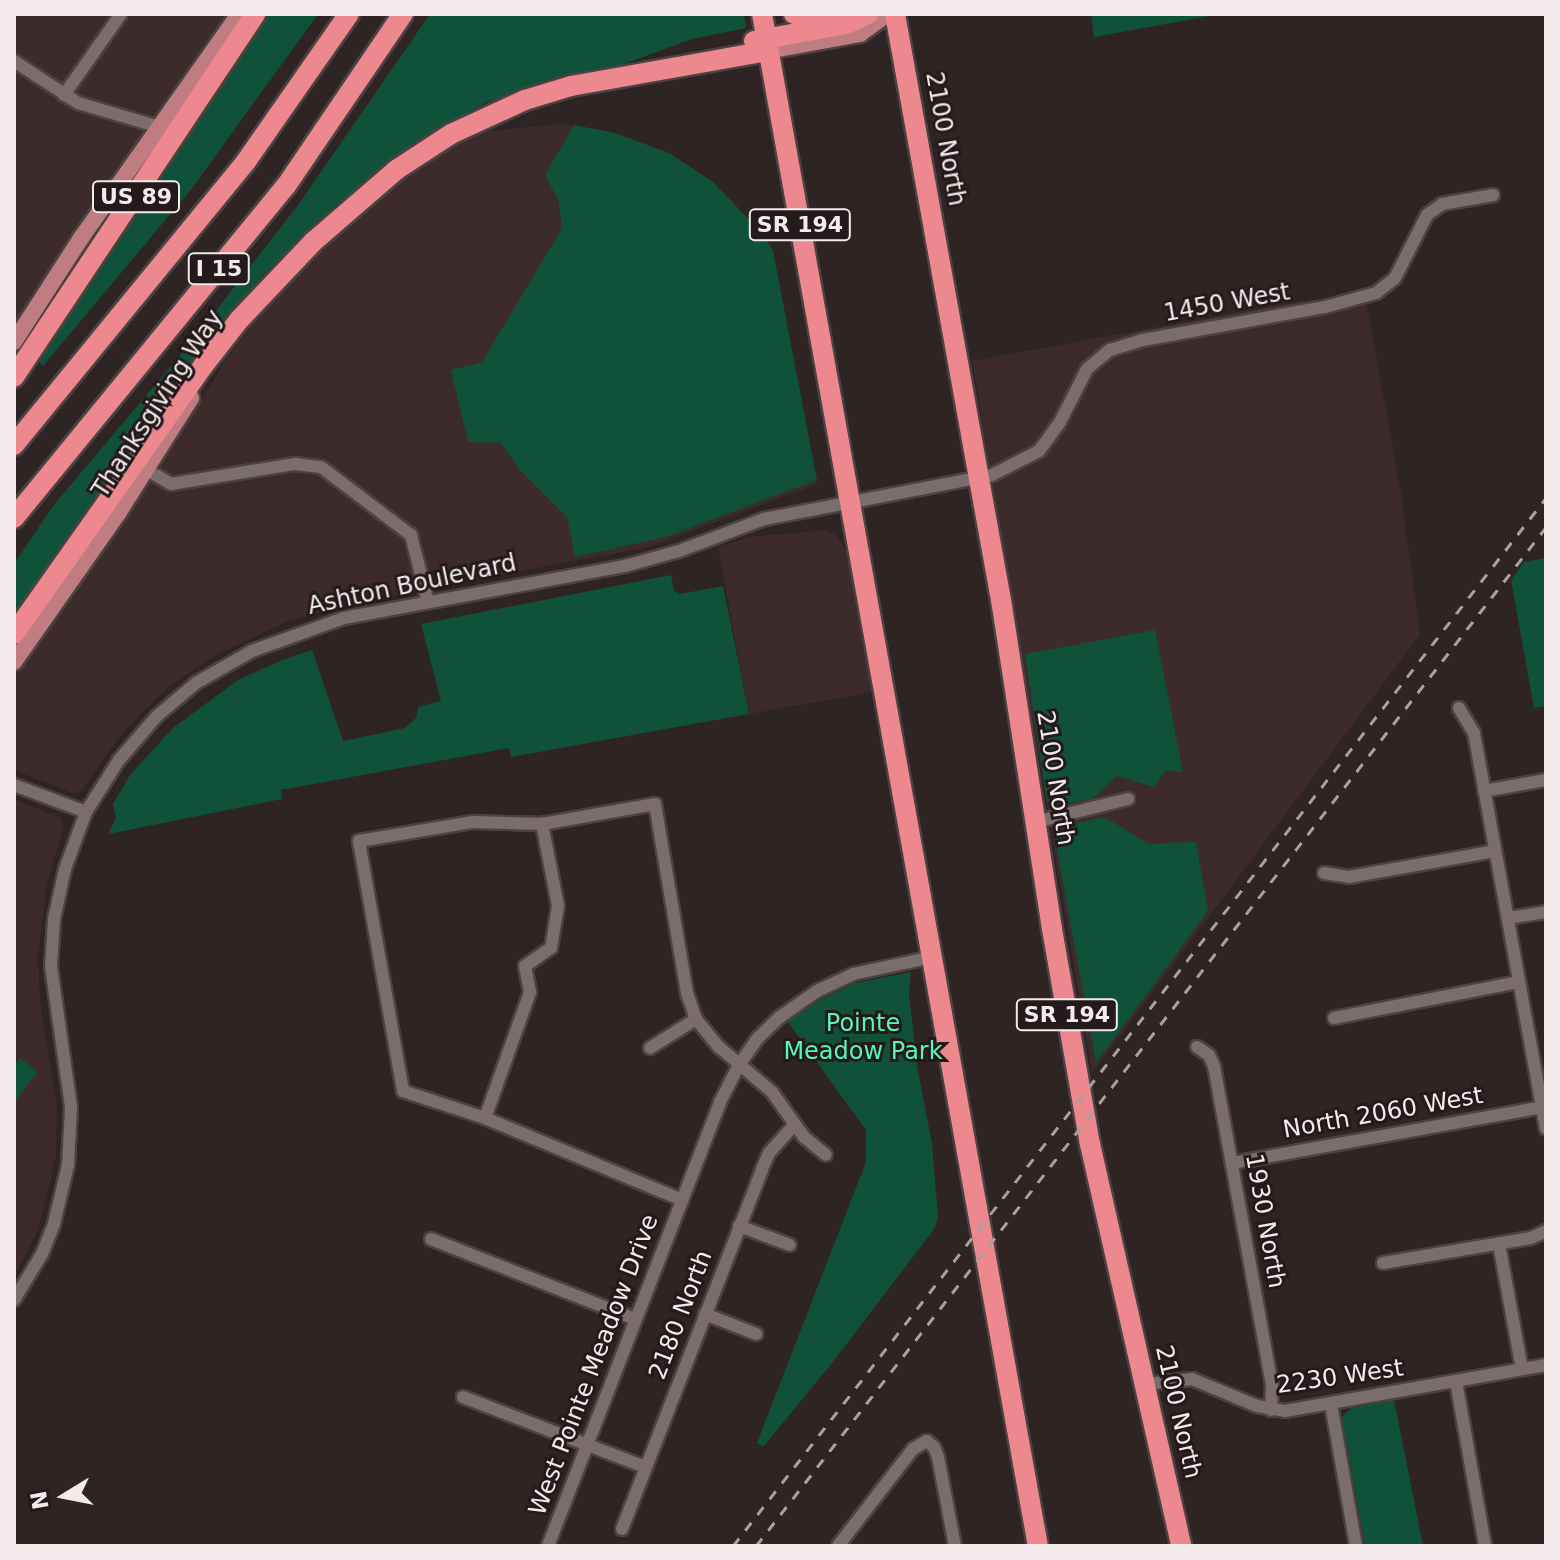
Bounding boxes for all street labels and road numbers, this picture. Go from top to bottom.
street label: 2100 North [919,70,971,208]
road number: US 89 [92,179,180,215]
road number: SR 194 [748,207,852,243]
road number: I 15 [187,251,251,287]
street label: 1450 West [1162,278,1292,328]
street label: Thanksgiving Way [87,305,229,503]
street label: Ashton Boulevard [305,549,519,621]
street label: 2100 North [1030,709,1080,847]
road number: SR 194 [1015,997,1119,1033]
street label: North 2060 West [1281,1081,1485,1145]
street label: 1930 North [1239,1152,1291,1290]
street label: West Pointe Meadow Drive [523,1210,665,1520]
street label: 2180 North [643,1246,719,1384]
street label: 2100 North [1149,1343,1207,1481]
street label: 2230 West [1275,1354,1405,1400]

